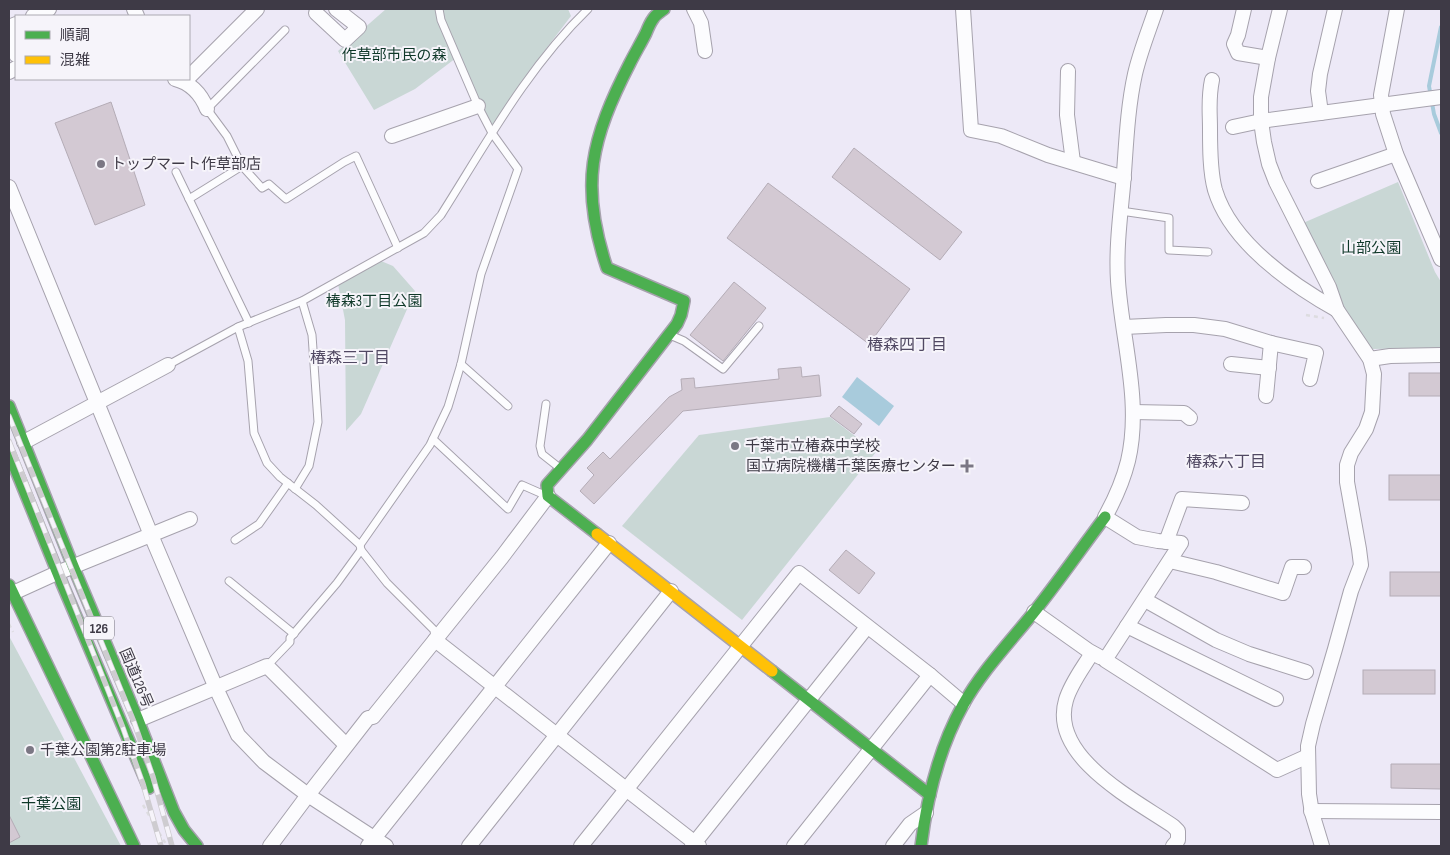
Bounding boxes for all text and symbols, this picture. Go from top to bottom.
legend [15,15,190,80]
text: 順調 [60,26,90,45]
park label: 作草部市民の森 [341,46,447,65]
text: 混雑 [60,51,90,70]
place label: トップマート作草部店 [111,155,261,174]
marker: トップマート作草部店 [95,158,107,170]
park label: 山部公園 [1341,239,1401,258]
park label: 椿森3丁目公園 [326,292,422,311]
district label: 椿森四丁目 [867,336,947,355]
district label: 椿森三丁目 [310,349,390,368]
place label: 千葉市立椿森中学校 [745,437,880,456]
marker: 千葉市立椿森中学校 [729,440,741,452]
district label: 椿森六丁目 [1186,453,1266,472]
place label: 国立病院機構千葉医療センター [746,457,956,476]
marker: 国立病院機構千葉医療センター [960,459,974,473]
road number: 126 [84,616,114,640]
street label: 国道126号 [115,645,157,711]
place label: 千葉公園第2駐車場 [40,741,166,760]
marker: 千葉公園第2駐車場 [24,744,36,756]
park label: 千葉公園 [21,795,81,814]

